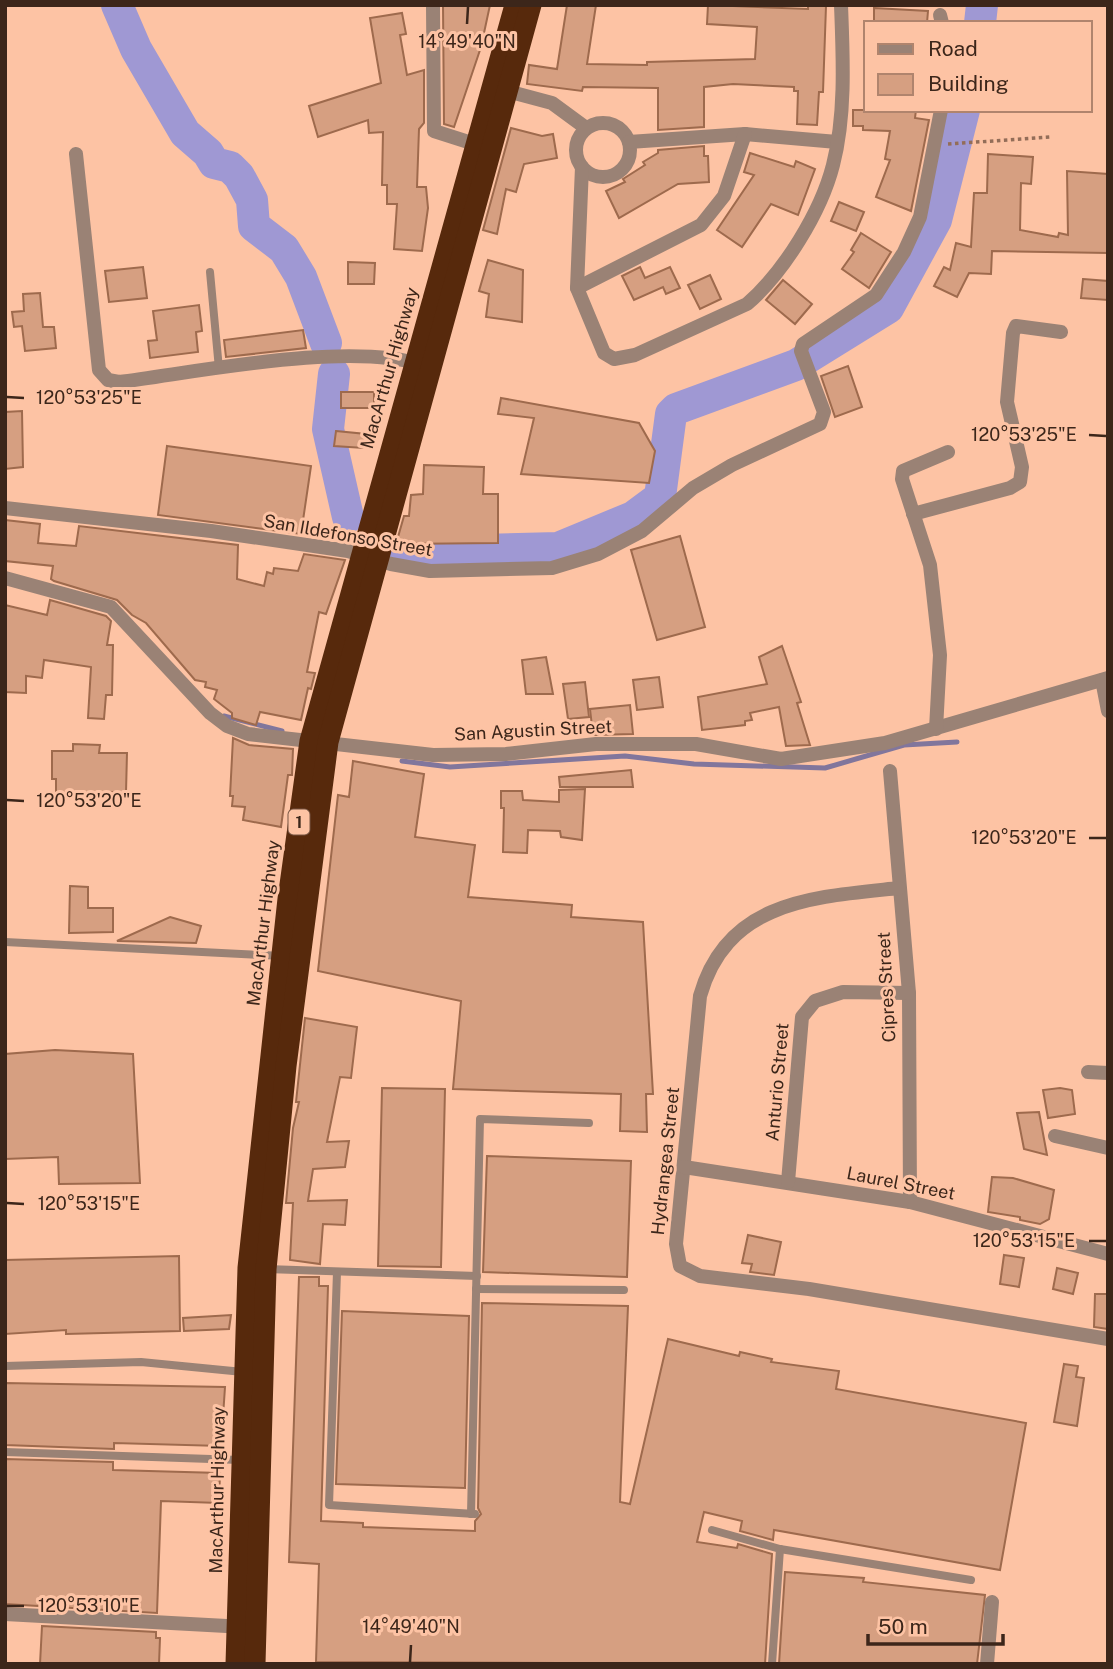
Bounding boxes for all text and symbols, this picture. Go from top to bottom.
legend [864,21,1092,112]
text: 14°49'40"N [418,31,516,52]
text: Road [928,36,978,61]
text: Building [928,71,1009,96]
street label: MacArthur Highway [356,284,422,451]
text: 120°53'25"E [36,387,142,408]
text: 120°53'25"E [971,424,1077,445]
street label: San Ildefonso Street [262,510,434,560]
street label: San Agustin Street [453,715,613,745]
text: 120°53'20"E [36,790,142,811]
road number: 1 [288,810,310,834]
text: 120°53'20"E [971,827,1077,848]
street label: MacArthur Highway [242,838,284,1007]
street label: Cipres Street [873,931,899,1043]
street label: Anturio Street [761,1022,793,1142]
street label: Hydrangea Street [647,1086,683,1236]
street label: Laurel Street [845,1162,957,1204]
text: 120°53'15"E [38,1193,140,1214]
text: 120°53'15"E [973,1230,1075,1251]
street label: MacArthur Highway [205,1406,229,1574]
text: 120°53'10"E [38,1595,140,1616]
scale bar [868,1602,1003,1646]
text: 50 m [878,1614,928,1639]
text: 14°49'40"N [362,1616,460,1637]

